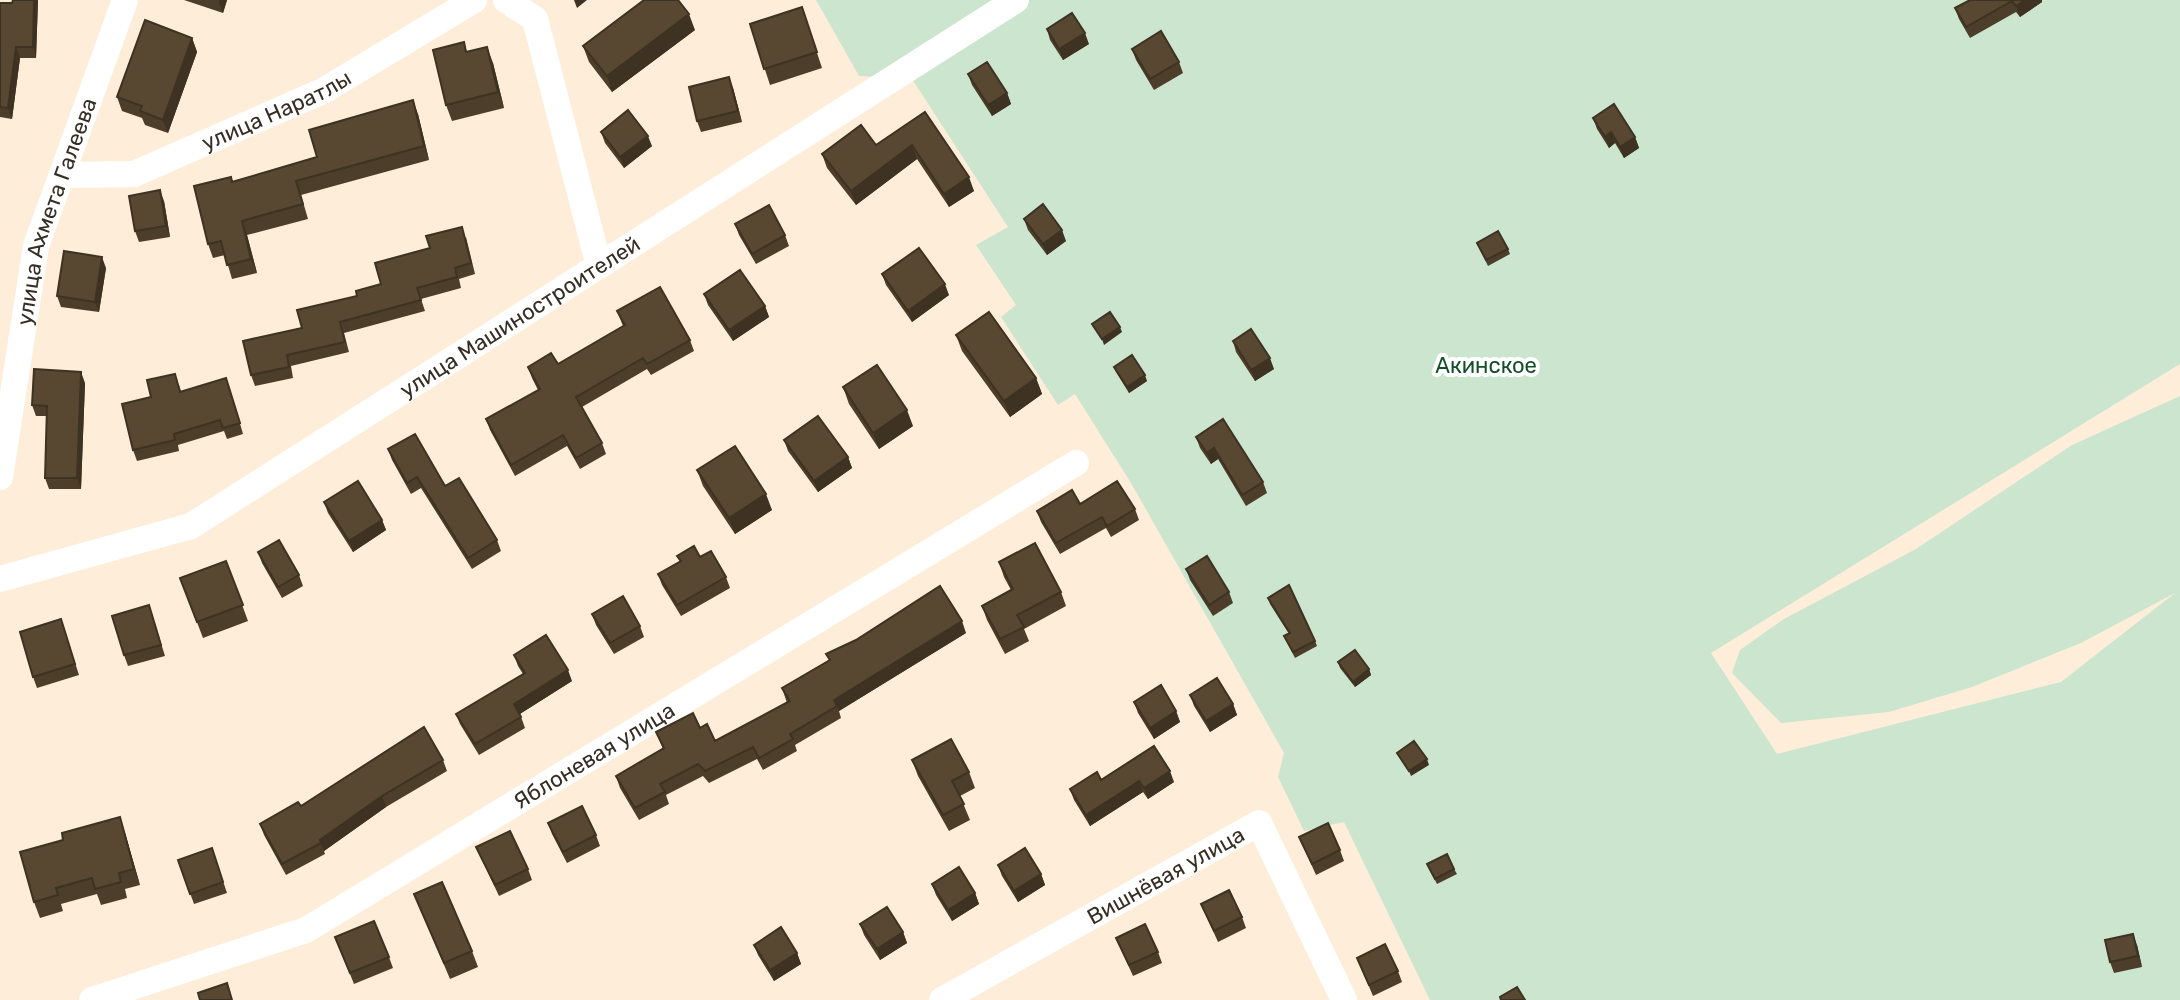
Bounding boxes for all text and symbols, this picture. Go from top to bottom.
street label: улица Наратлы [197,64,356,156]
street label: улица Ахмета Галеева [10,94,102,327]
street label: улица Машиностроителей [394,230,645,403]
park label: Акинское [1435,352,1537,379]
street label: Яблоневая улица [508,696,680,814]
street label: Вишнёвая улица [1082,820,1249,930]

